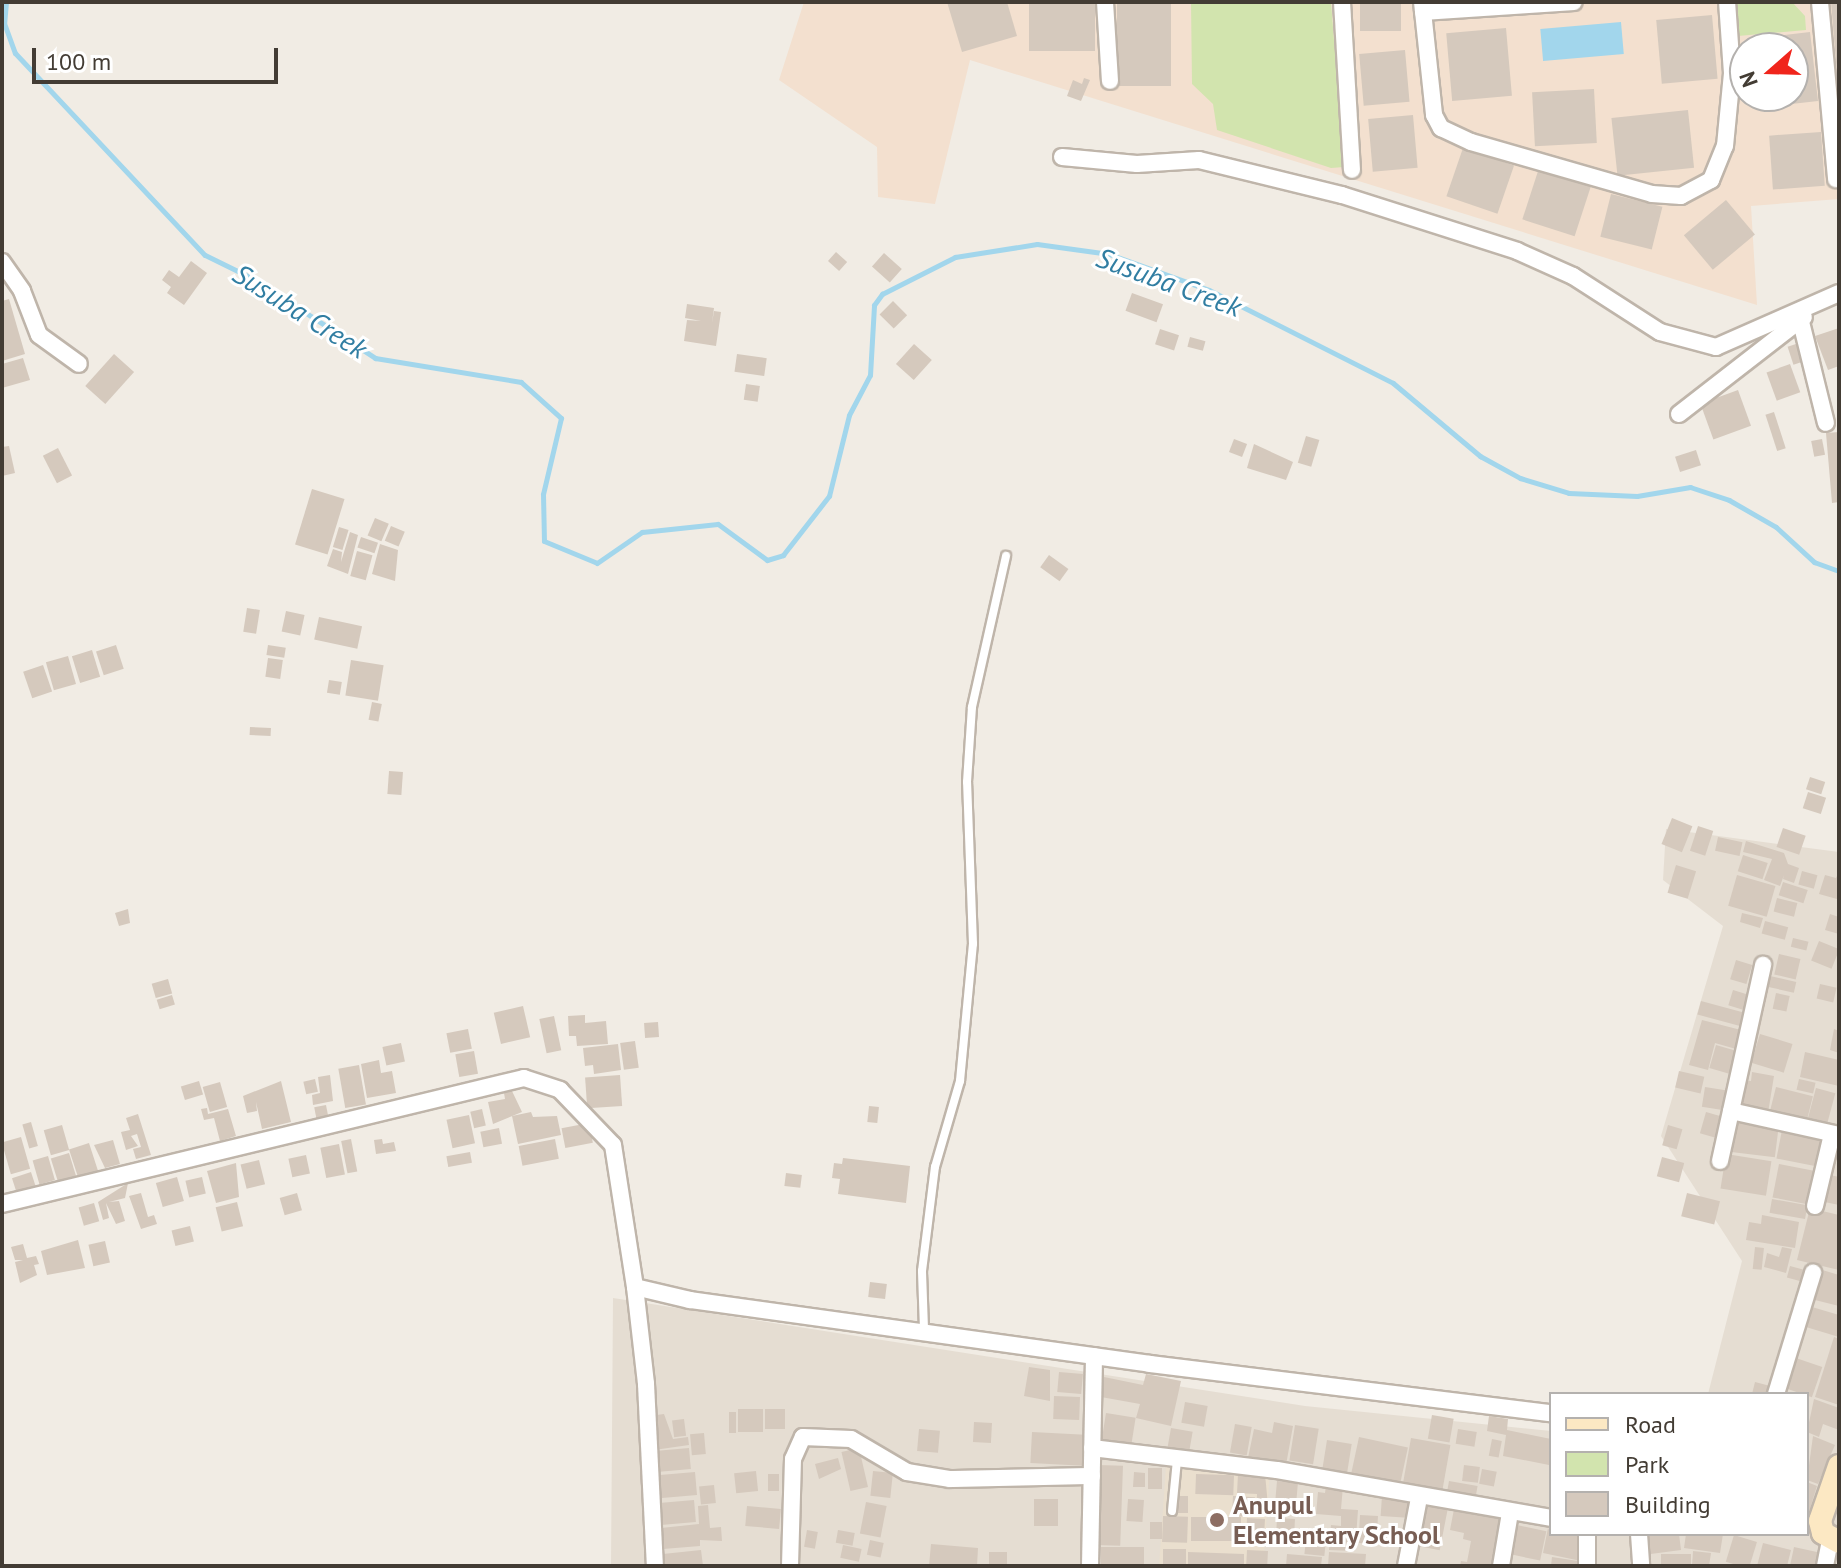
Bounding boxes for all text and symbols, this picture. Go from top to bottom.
scale bar [36,32,282,82]
north arrow [1729,32,1809,112]
text: 100 m [46,46,111,77]
text: N [1733,68,1764,91]
water label: Susuba Creek [1092,240,1246,324]
water label: Susuba Creek [227,257,373,365]
legend [1549,1392,1809,1536]
text: Road [1625,1409,1676,1440]
text: Park [1625,1449,1669,1480]
place label: Anupul Elementary School [1233,1489,1441,1550]
text: Building [1625,1489,1711,1520]
marker: Anupul Elementary School [1208,1511,1226,1529]

